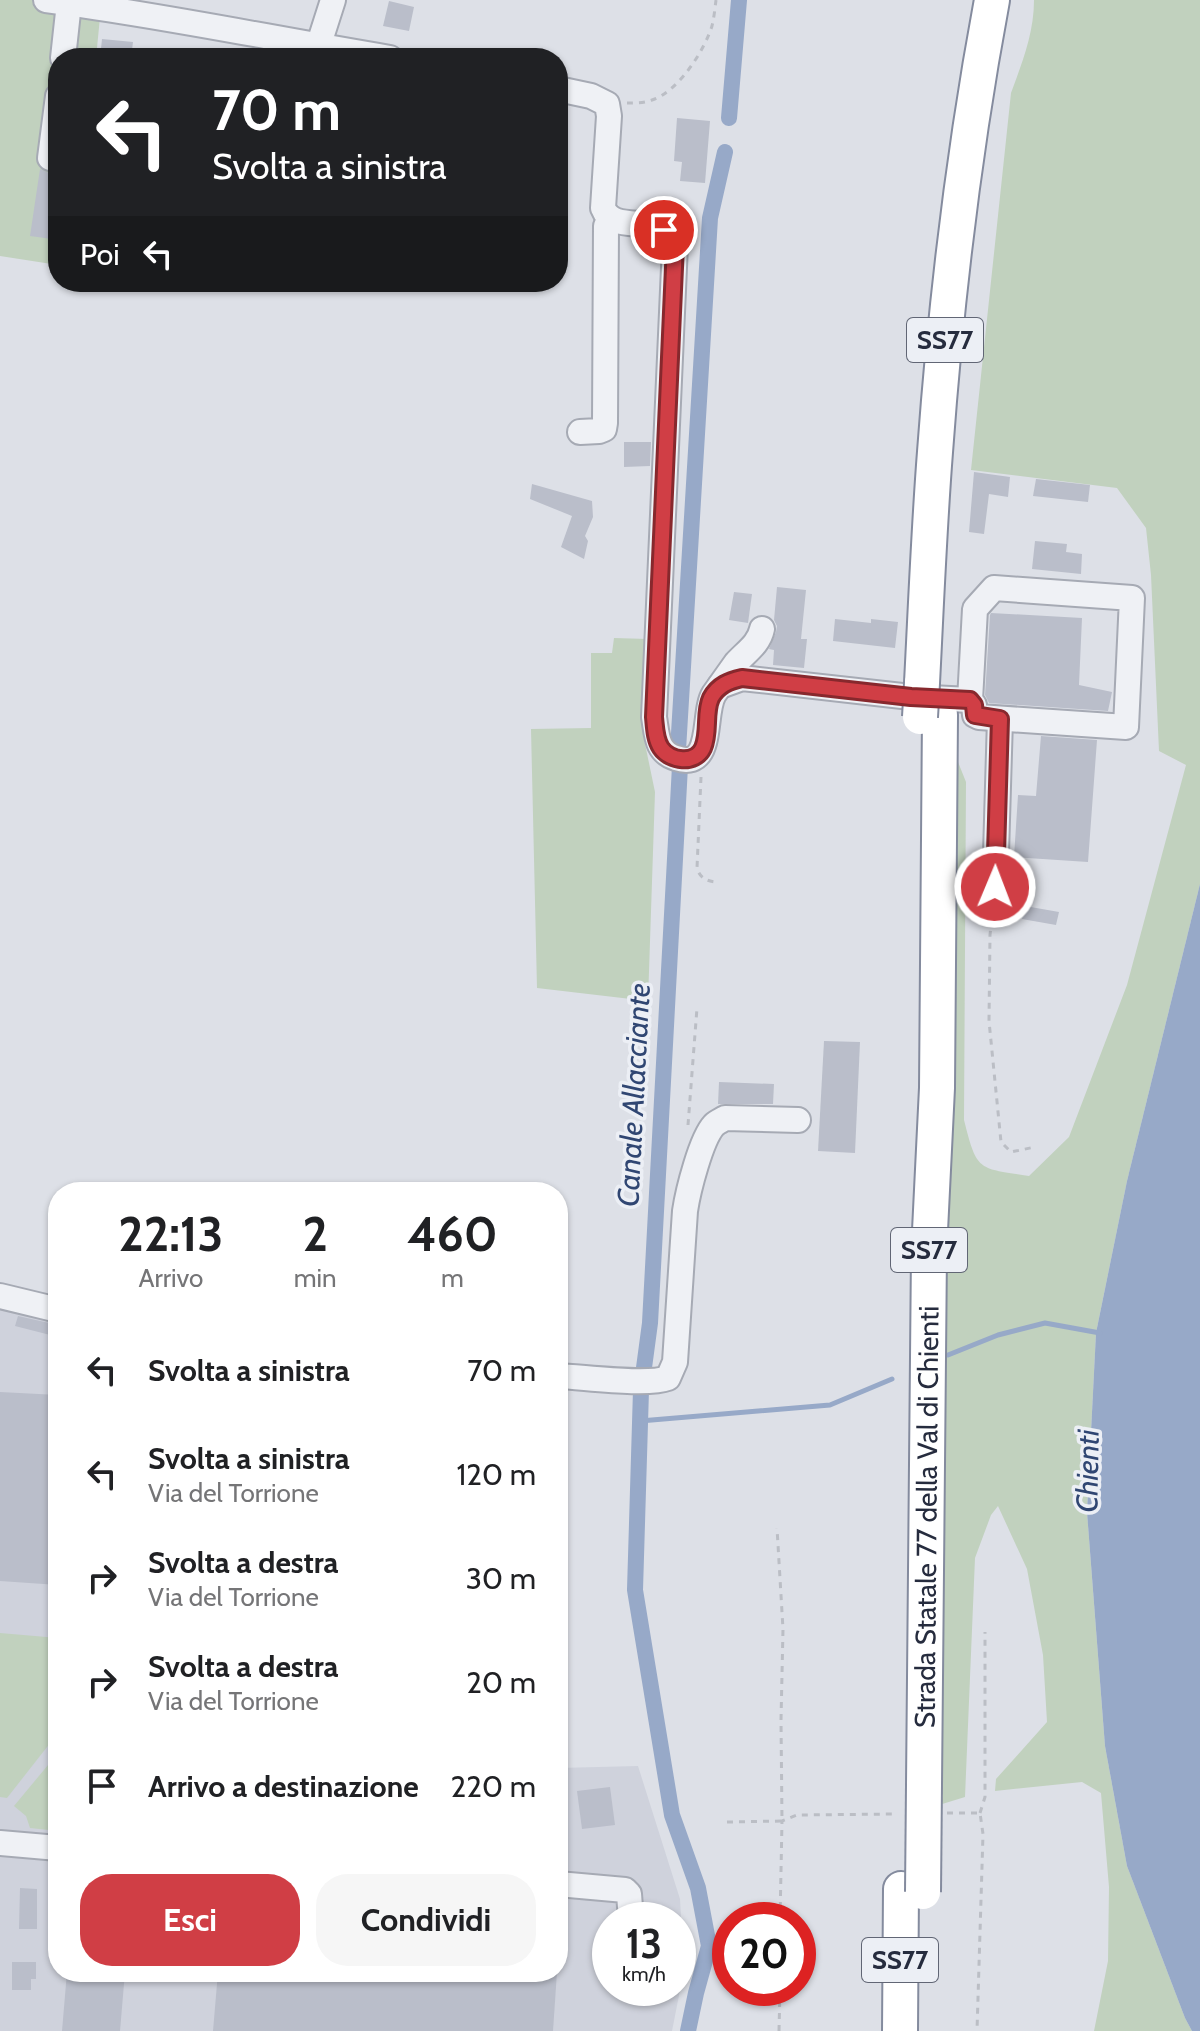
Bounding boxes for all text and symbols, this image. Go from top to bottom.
text: 70 m [212,76,341,144]
icon: left [80,80,184,184]
text: Svolta a sinistra [212,144,447,188]
pin [630,196,698,264]
icon: arrive [642,208,686,252]
icon: left [136,232,180,276]
text: Poi [80,236,120,273]
road number: SS77 [907,318,983,362]
position arrow [953,845,1037,929]
water label: Canale Allacciante [609,982,658,1208]
text: 22:13 [118,1205,223,1263]
text: 2 [302,1205,328,1263]
text: 460 [407,1205,498,1263]
road number: SS77 [891,1228,967,1272]
text: Arrivo [138,1262,203,1294]
text: min [294,1262,337,1294]
text: m [441,1262,464,1294]
street label: Strada Statale 77 della Val di Chienti [908,1306,945,1728]
icon: left [80,1348,124,1392]
text: Svolta a sinistra [148,1352,350,1389]
text: 70 m [467,1352,536,1389]
water label: Chienti [1068,1429,1107,1513]
text: Svolta a sinistra [148,1440,350,1477]
icon: left [80,1452,124,1496]
text: 120 m [456,1456,536,1493]
text: Via del Torrione [148,1477,319,1509]
text: Svolta a destra [148,1544,339,1581]
icon: right [80,1556,124,1600]
text: 30 m [466,1560,536,1597]
text: Via del Torrione [148,1581,319,1613]
text: Svolta a destra [148,1648,339,1685]
icon: right [80,1660,124,1704]
text: 20 m [466,1664,536,1701]
text: Via del Torrione [148,1685,319,1717]
icon: arrive [80,1764,124,1808]
text: Arrivo a destinazione [148,1768,419,1805]
text: 220 m [451,1768,536,1805]
button: Esci [80,1874,300,1966]
button: Condividi [316,1874,536,1966]
speed limit sign: 20 [712,1902,816,2006]
text: 13 [626,1919,662,1968]
road number: SS77 [862,1938,938,1982]
text: km/h [622,1962,666,1986]

